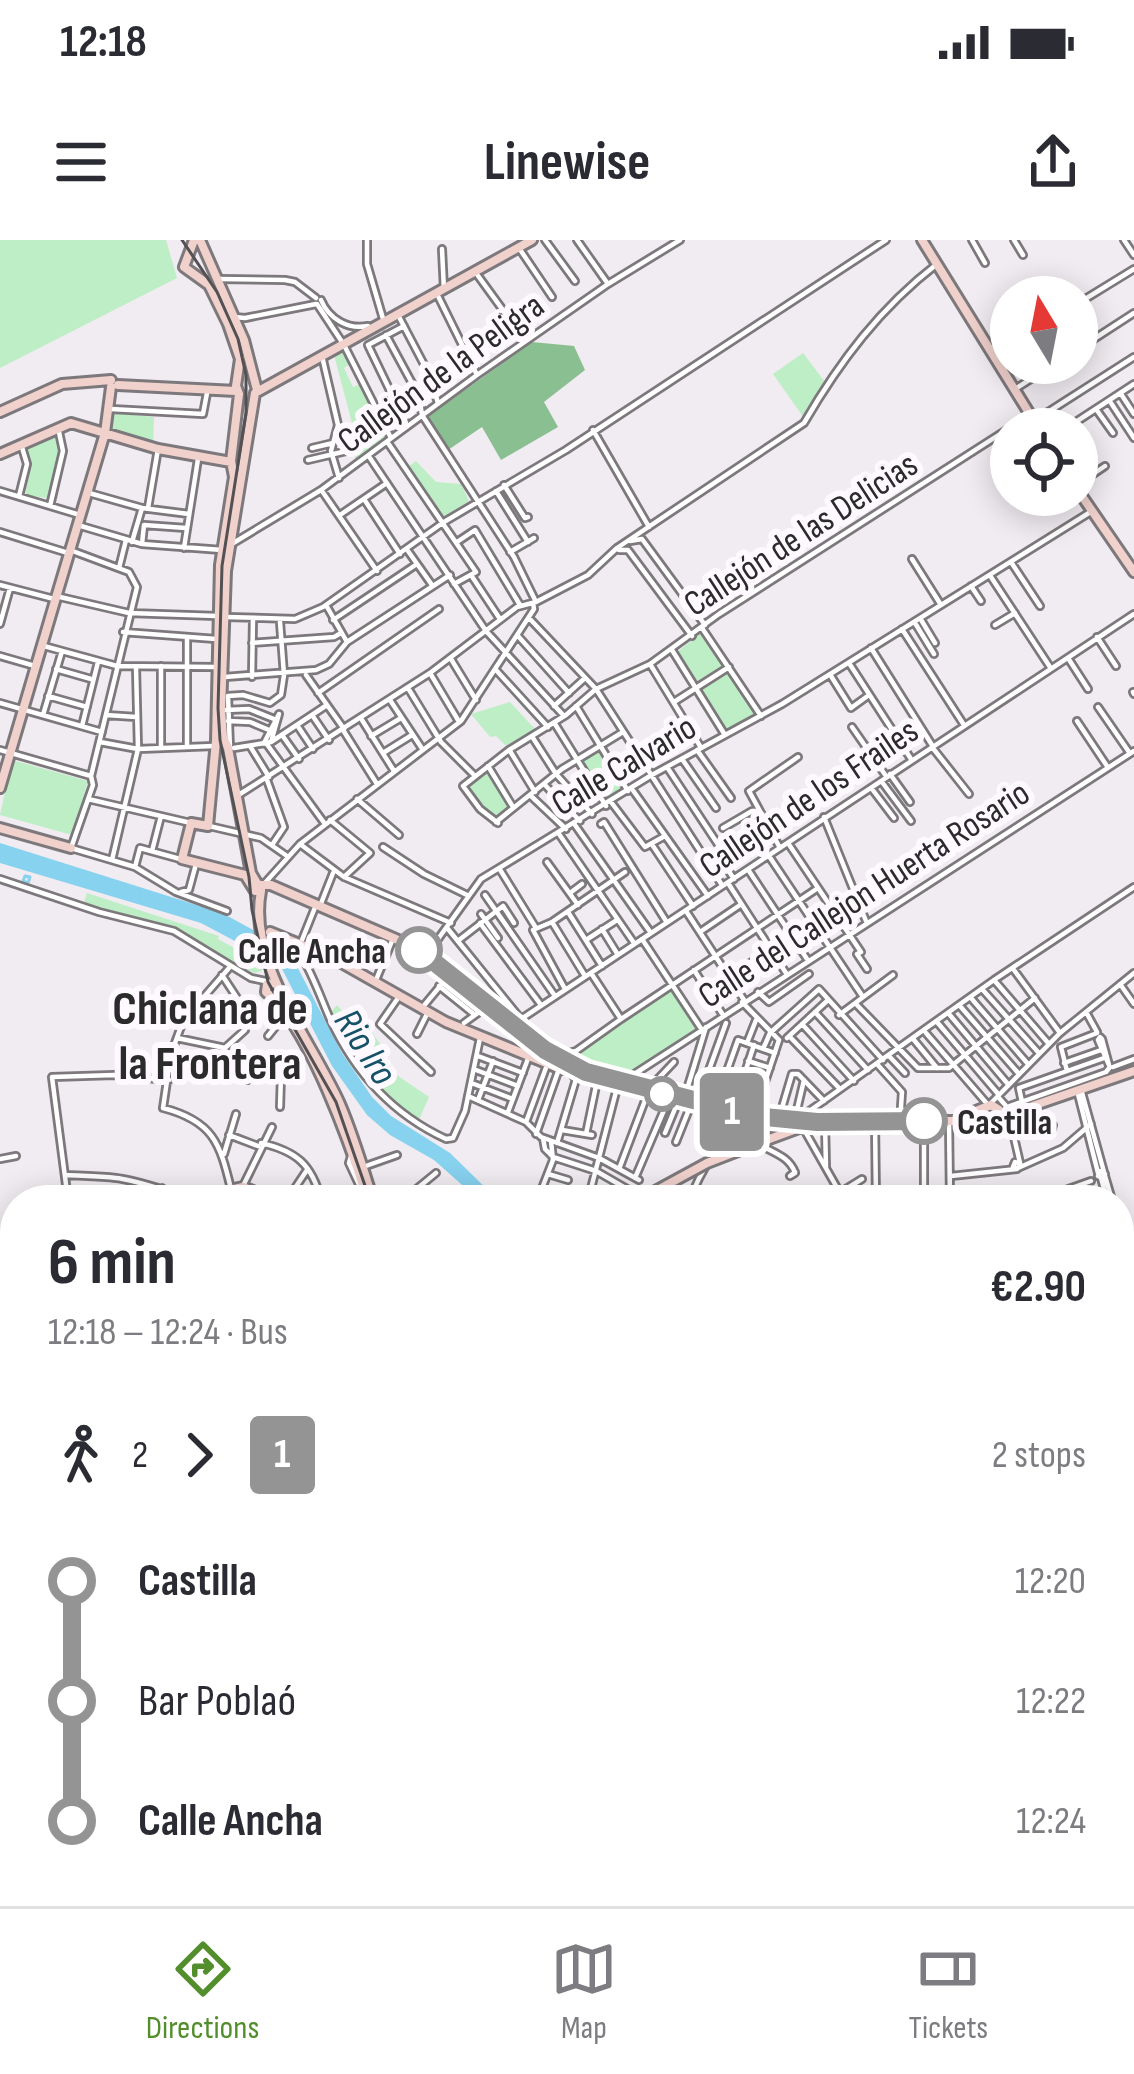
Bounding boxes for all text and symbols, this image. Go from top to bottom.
text: 12:18 [60,15,147,70]
icon: menu [48,129,114,195]
icon: share [1020,129,1086,195]
text: Linewise [484,130,650,195]
north arrow [990,276,1098,384]
map controls [990,276,1098,516]
street label: Callejón de la Peligra [330,285,553,463]
button: locate [990,408,1098,516]
street label: Callejón de las Delicias [677,444,926,627]
street label: Calle Calvario [544,706,704,826]
street label: Callejón de los Frailes [692,710,927,888]
street label: Calle del Callejon Huerta Rosario [691,772,1038,1018]
marker: Calle Ancha [397,928,441,972]
place label: Calle Ancha [238,931,386,974]
district label: Chiclana de la Frontera [112,981,308,1093]
water label: Rio Iro [323,1001,407,1094]
line badge: 1 [693,1073,771,1151]
unlabelled marker [646,1078,678,1110]
text: 1 [724,1086,740,1137]
marker: Castilla [902,1099,946,1143]
place label: Castilla [957,1102,1052,1145]
text: 6 min [48,1224,176,1303]
text: €2.90 [990,1260,1086,1315]
text: 12:18 – 12:24 · Bus [48,1309,288,1356]
icon: walk [48,1422,114,1488]
icon: forward [166,1422,232,1488]
text: 1 [274,1429,291,1480]
text: 2 [132,1432,148,1479]
text: 2 stops [992,1432,1086,1479]
text: Castilla [138,1554,257,1609]
text: 12:20 [1015,1558,1086,1605]
text: Bar Poblaó [138,1674,296,1729]
text: 12:22 [1016,1678,1086,1725]
text: Calle Ancha [138,1794,323,1849]
text: 12:24 [1016,1798,1086,1845]
tab: Directions [146,1936,259,2048]
tab: Map [551,1936,617,2048]
tab: Tickets [908,1936,988,2048]

